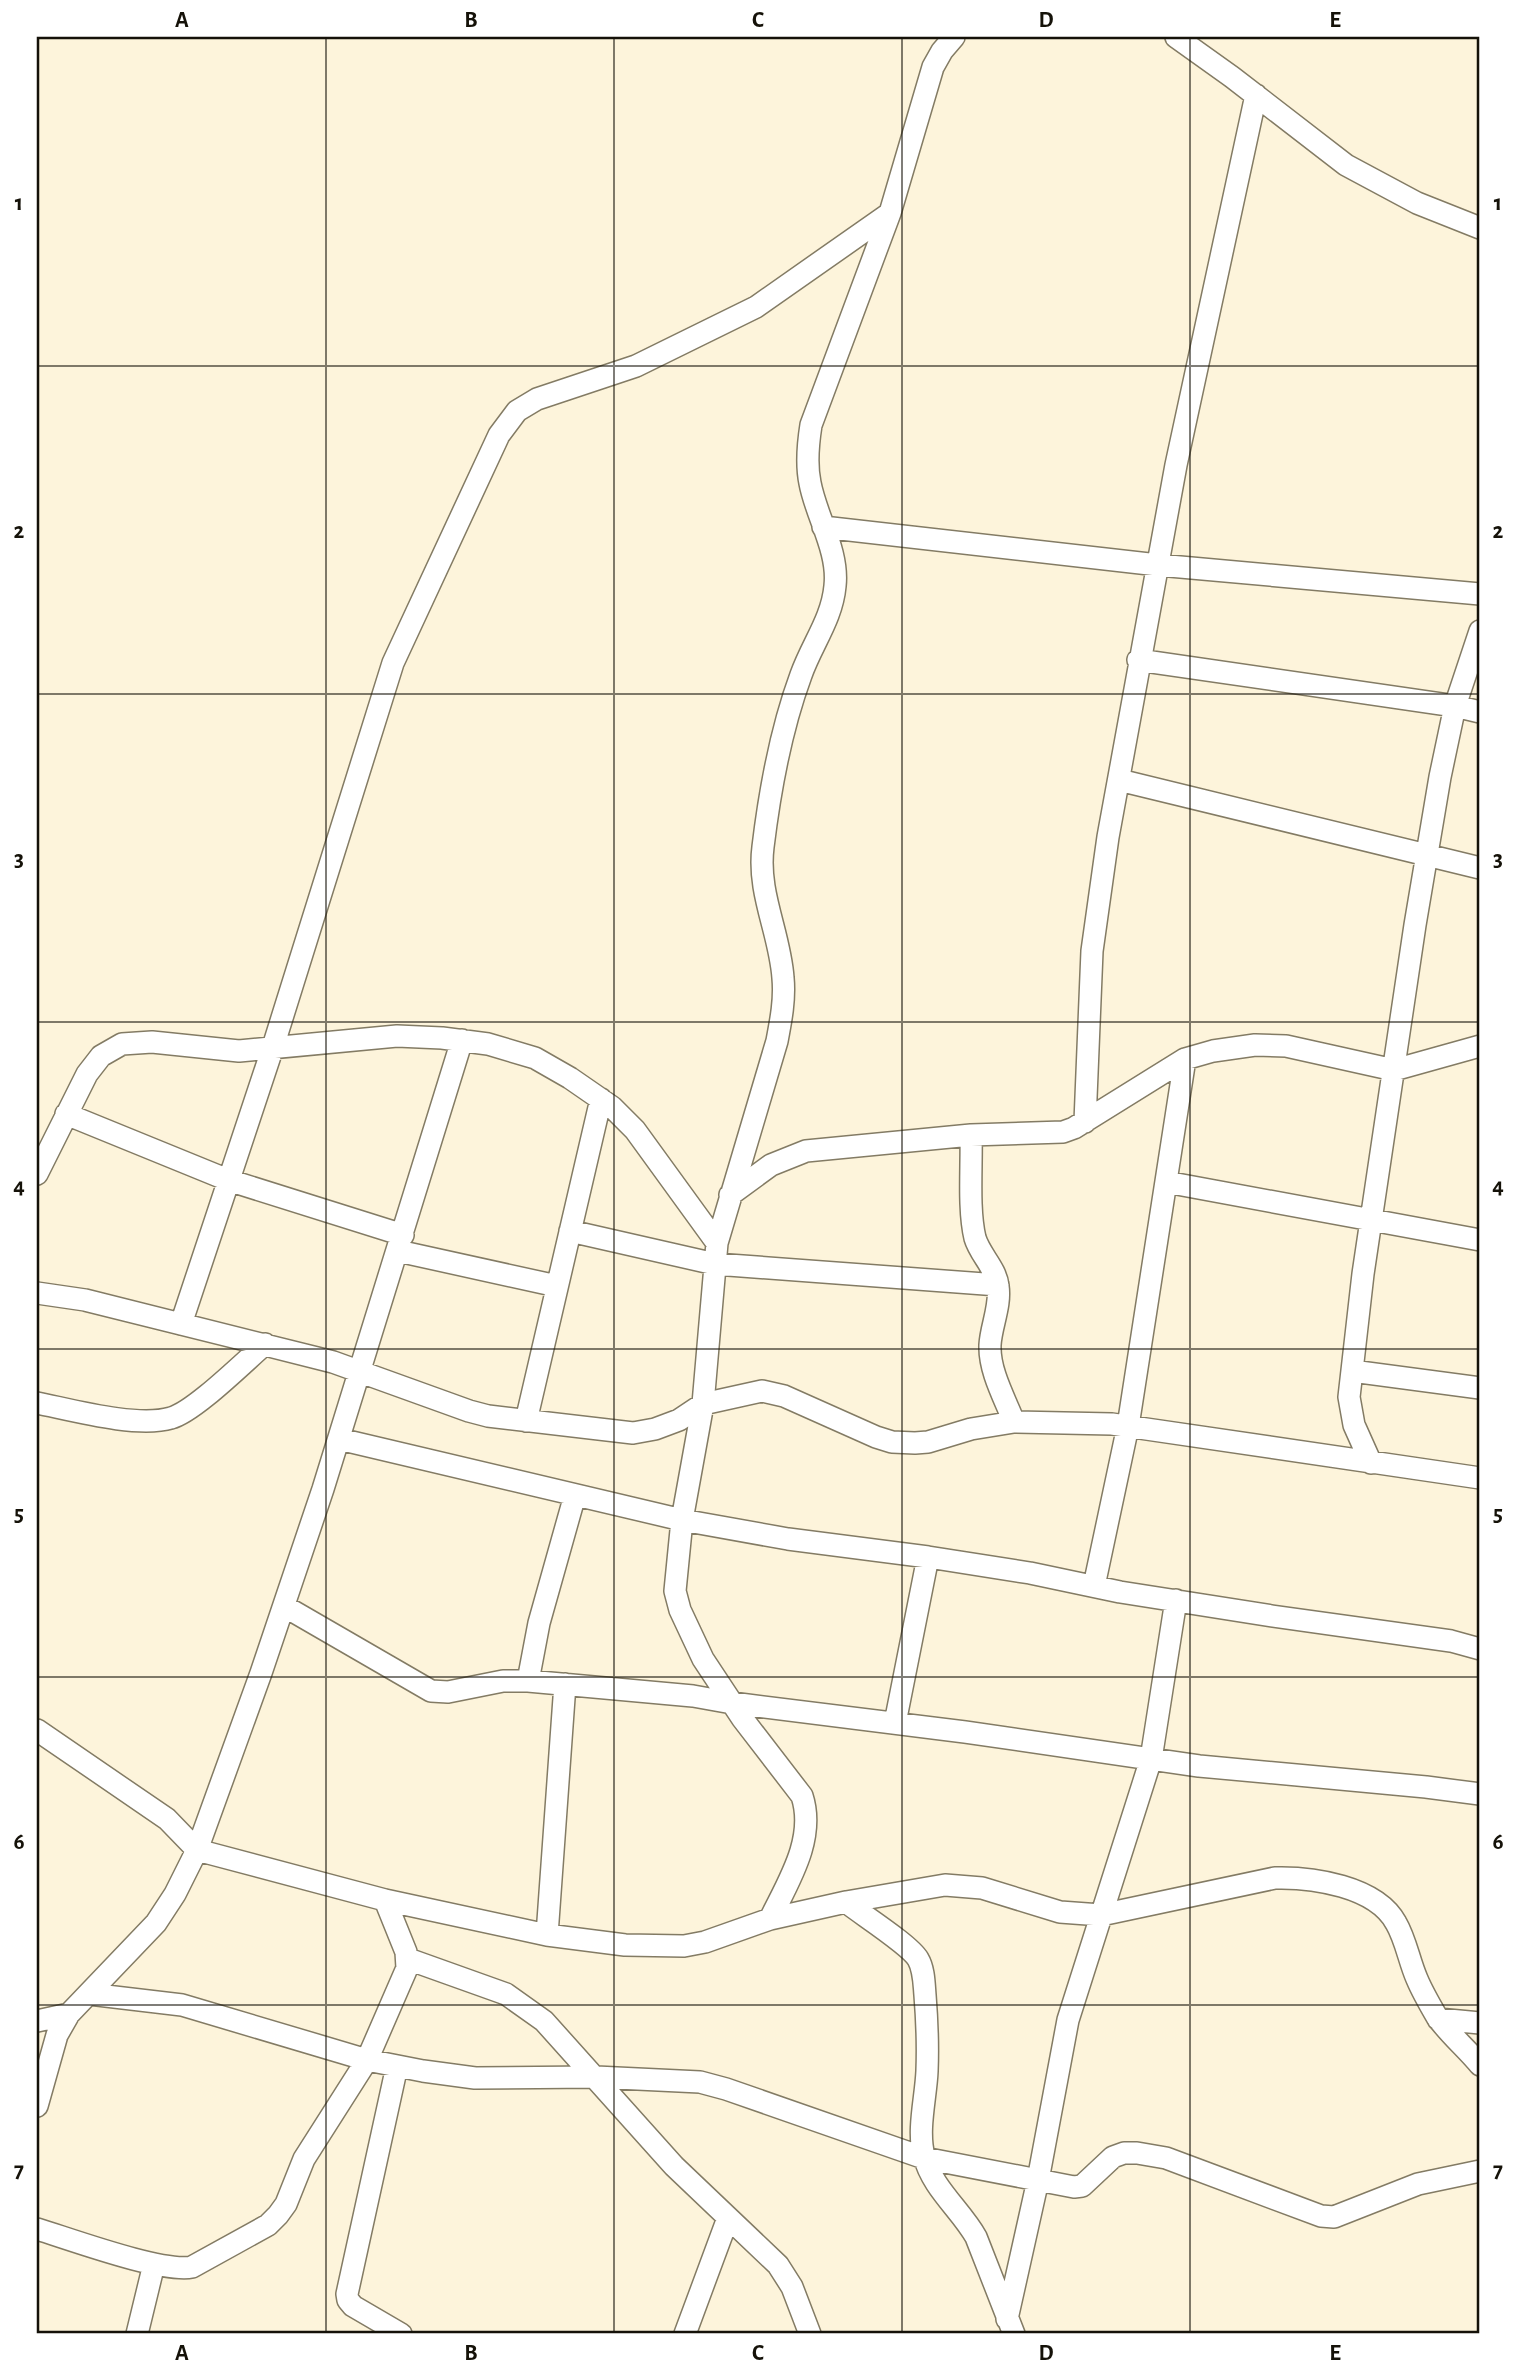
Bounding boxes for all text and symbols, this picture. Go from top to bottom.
text: A [175,9,189,32]
text: B [464,9,478,32]
text: C [752,9,764,32]
text: D [1038,9,1054,32]
text: E [1329,9,1341,32]
text: 1 [15,192,23,215]
text: 1 [1494,192,1502,215]
text: 2 [14,520,25,543]
text: 2 [1493,520,1504,543]
text: 3 [14,848,24,871]
text: 3 [1493,848,1503,871]
text: 4 [13,1175,25,1198]
text: 4 [1492,1175,1504,1198]
text: 5 [14,1503,24,1526]
text: 5 [1493,1503,1503,1526]
text: 6 [13,1831,25,1854]
text: 6 [1492,1831,1504,1854]
text: 7 [14,2159,24,2182]
text: 7 [1493,2159,1503,2182]
text: A [175,2342,189,2365]
text: B [464,2342,478,2365]
text: C [752,2342,764,2365]
text: D [1038,2342,1054,2365]
text: E [1329,2342,1341,2365]

